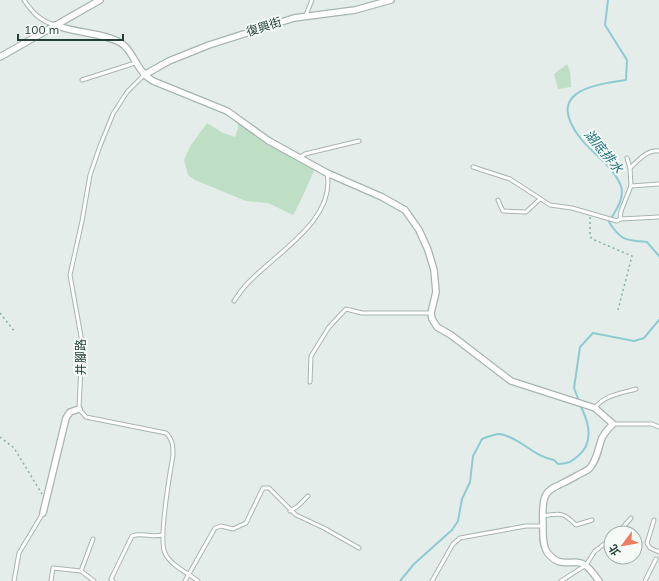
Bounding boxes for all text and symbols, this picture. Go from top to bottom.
street label: 復興街 [244,14,283,39]
scale bar [18,16,123,42]
text: 100 m [24,22,59,37]
water label: 湖底排水 [581,126,627,177]
street label: 井腳路 [73,339,88,375]
north arrow [603,525,643,565]
text: 北 [606,542,623,559]

